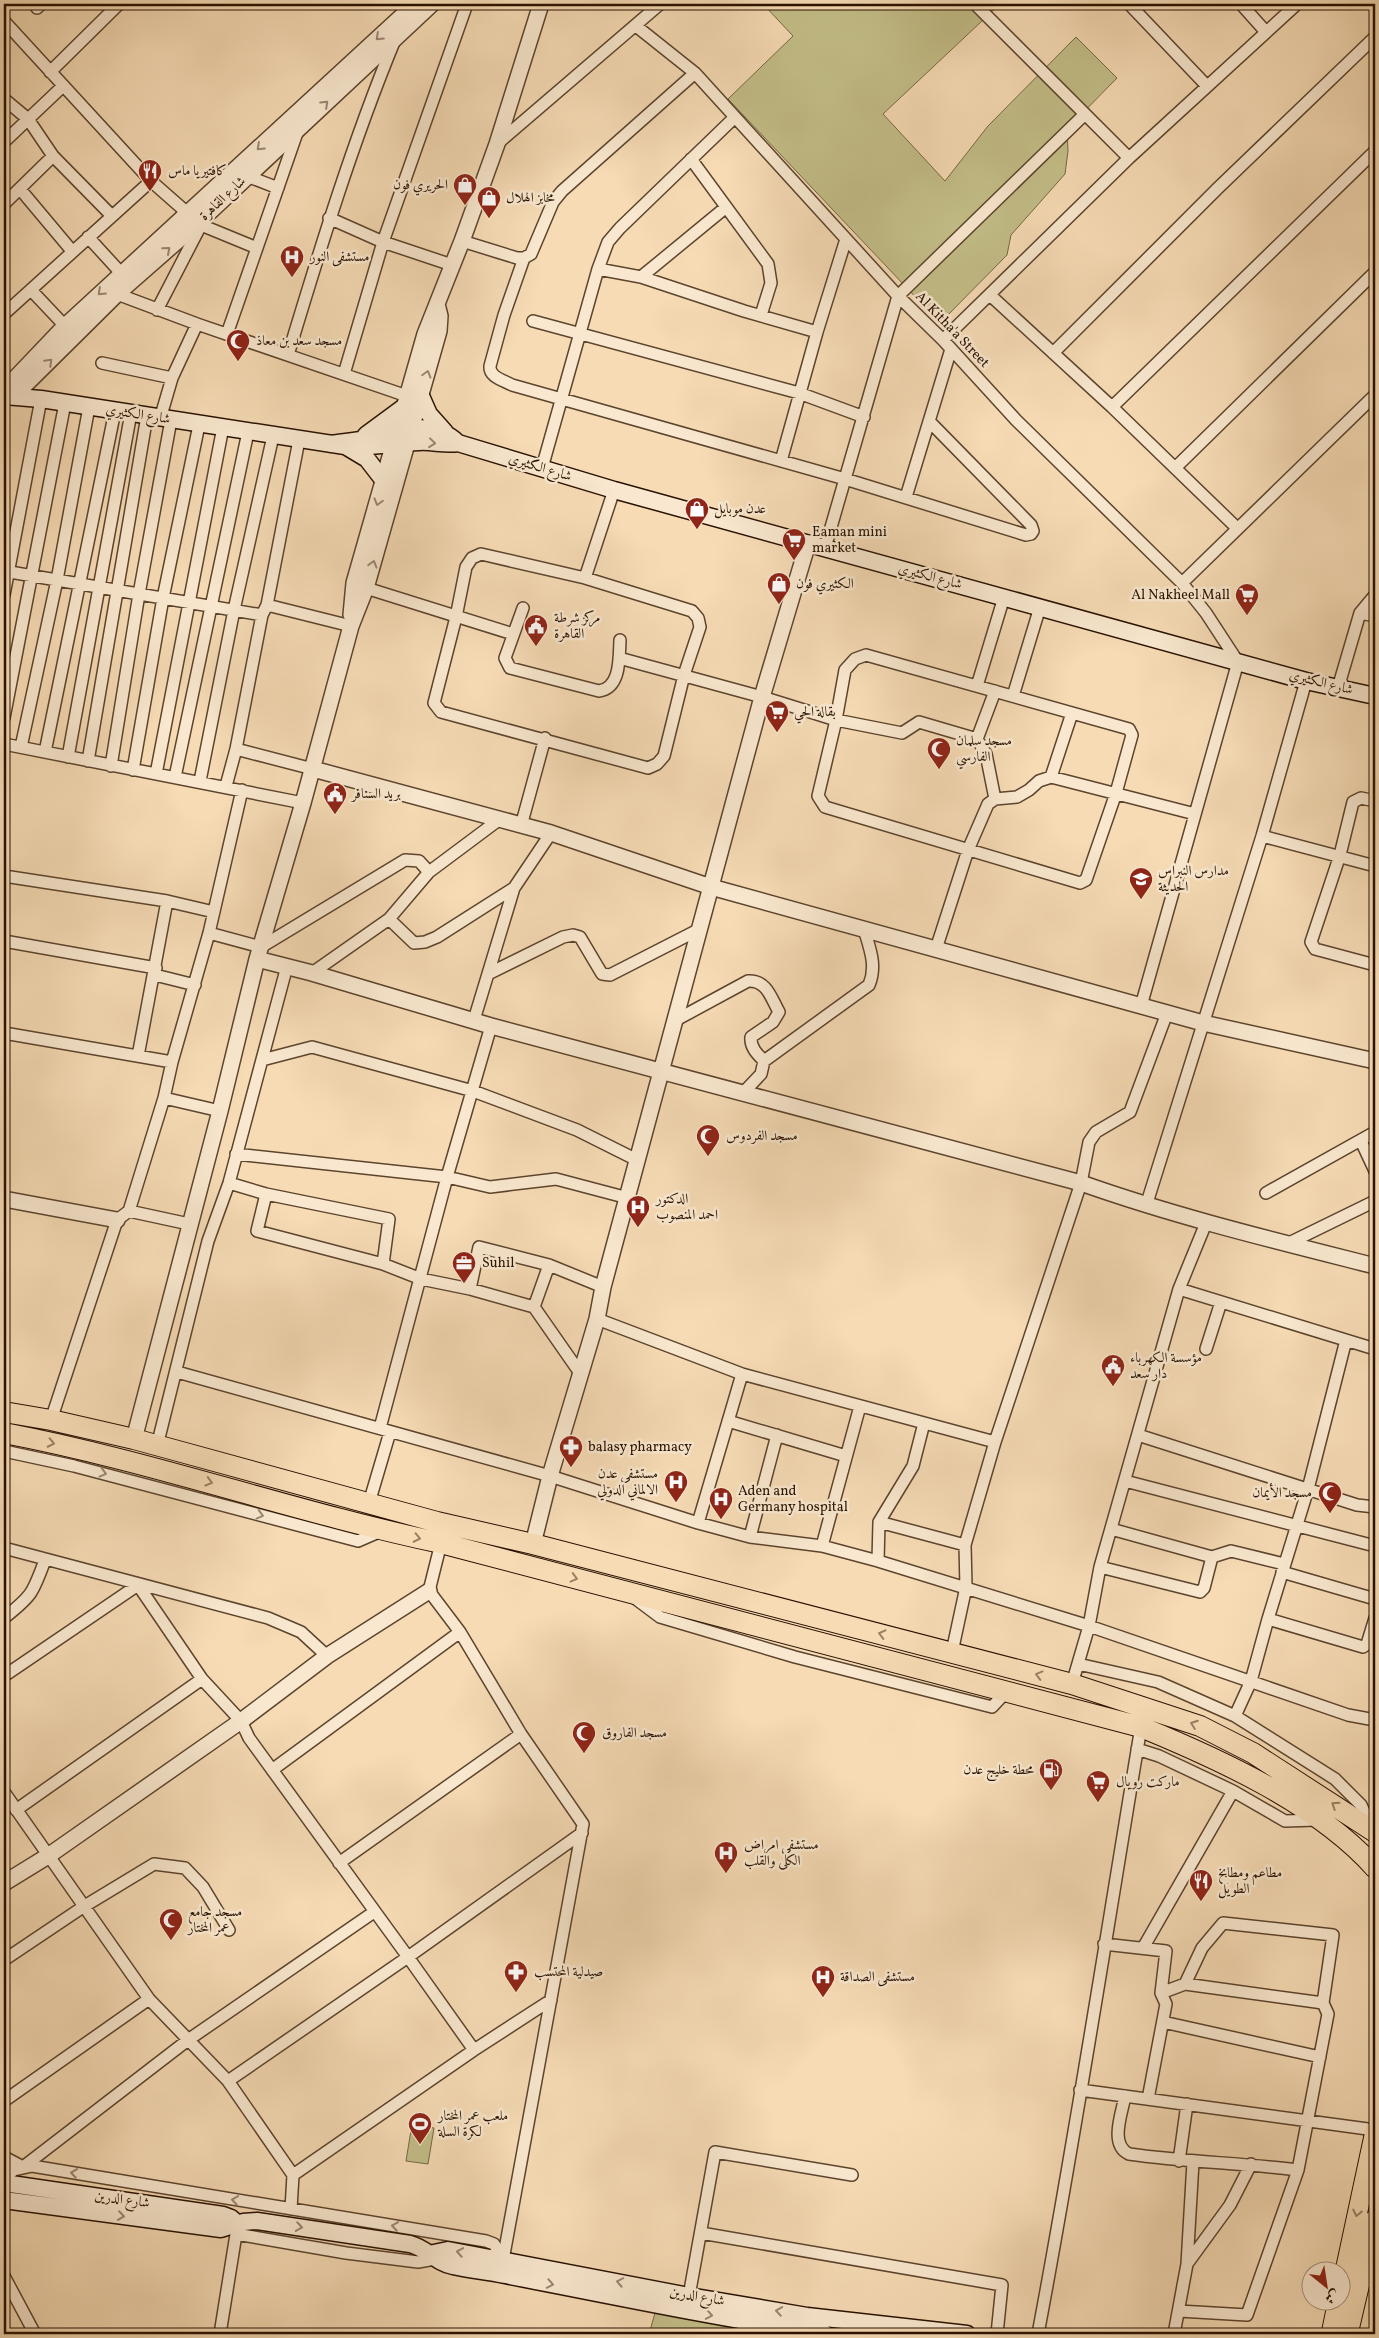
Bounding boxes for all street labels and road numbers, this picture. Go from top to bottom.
street label: شارع القاهرة [196,172,251,226]
street label: Al Kitha'a Street [911,288,993,372]
street label: شارع الكثيري [104,401,172,430]
street label: شارع الكثيري [506,449,574,488]
street label: شارع الكثيري [896,559,964,596]
street label: شارع الكثيري [1287,666,1355,701]
street label: شارع الدرين [93,2187,151,2214]
street label: شارع الدرين [668,2283,726,2312]

